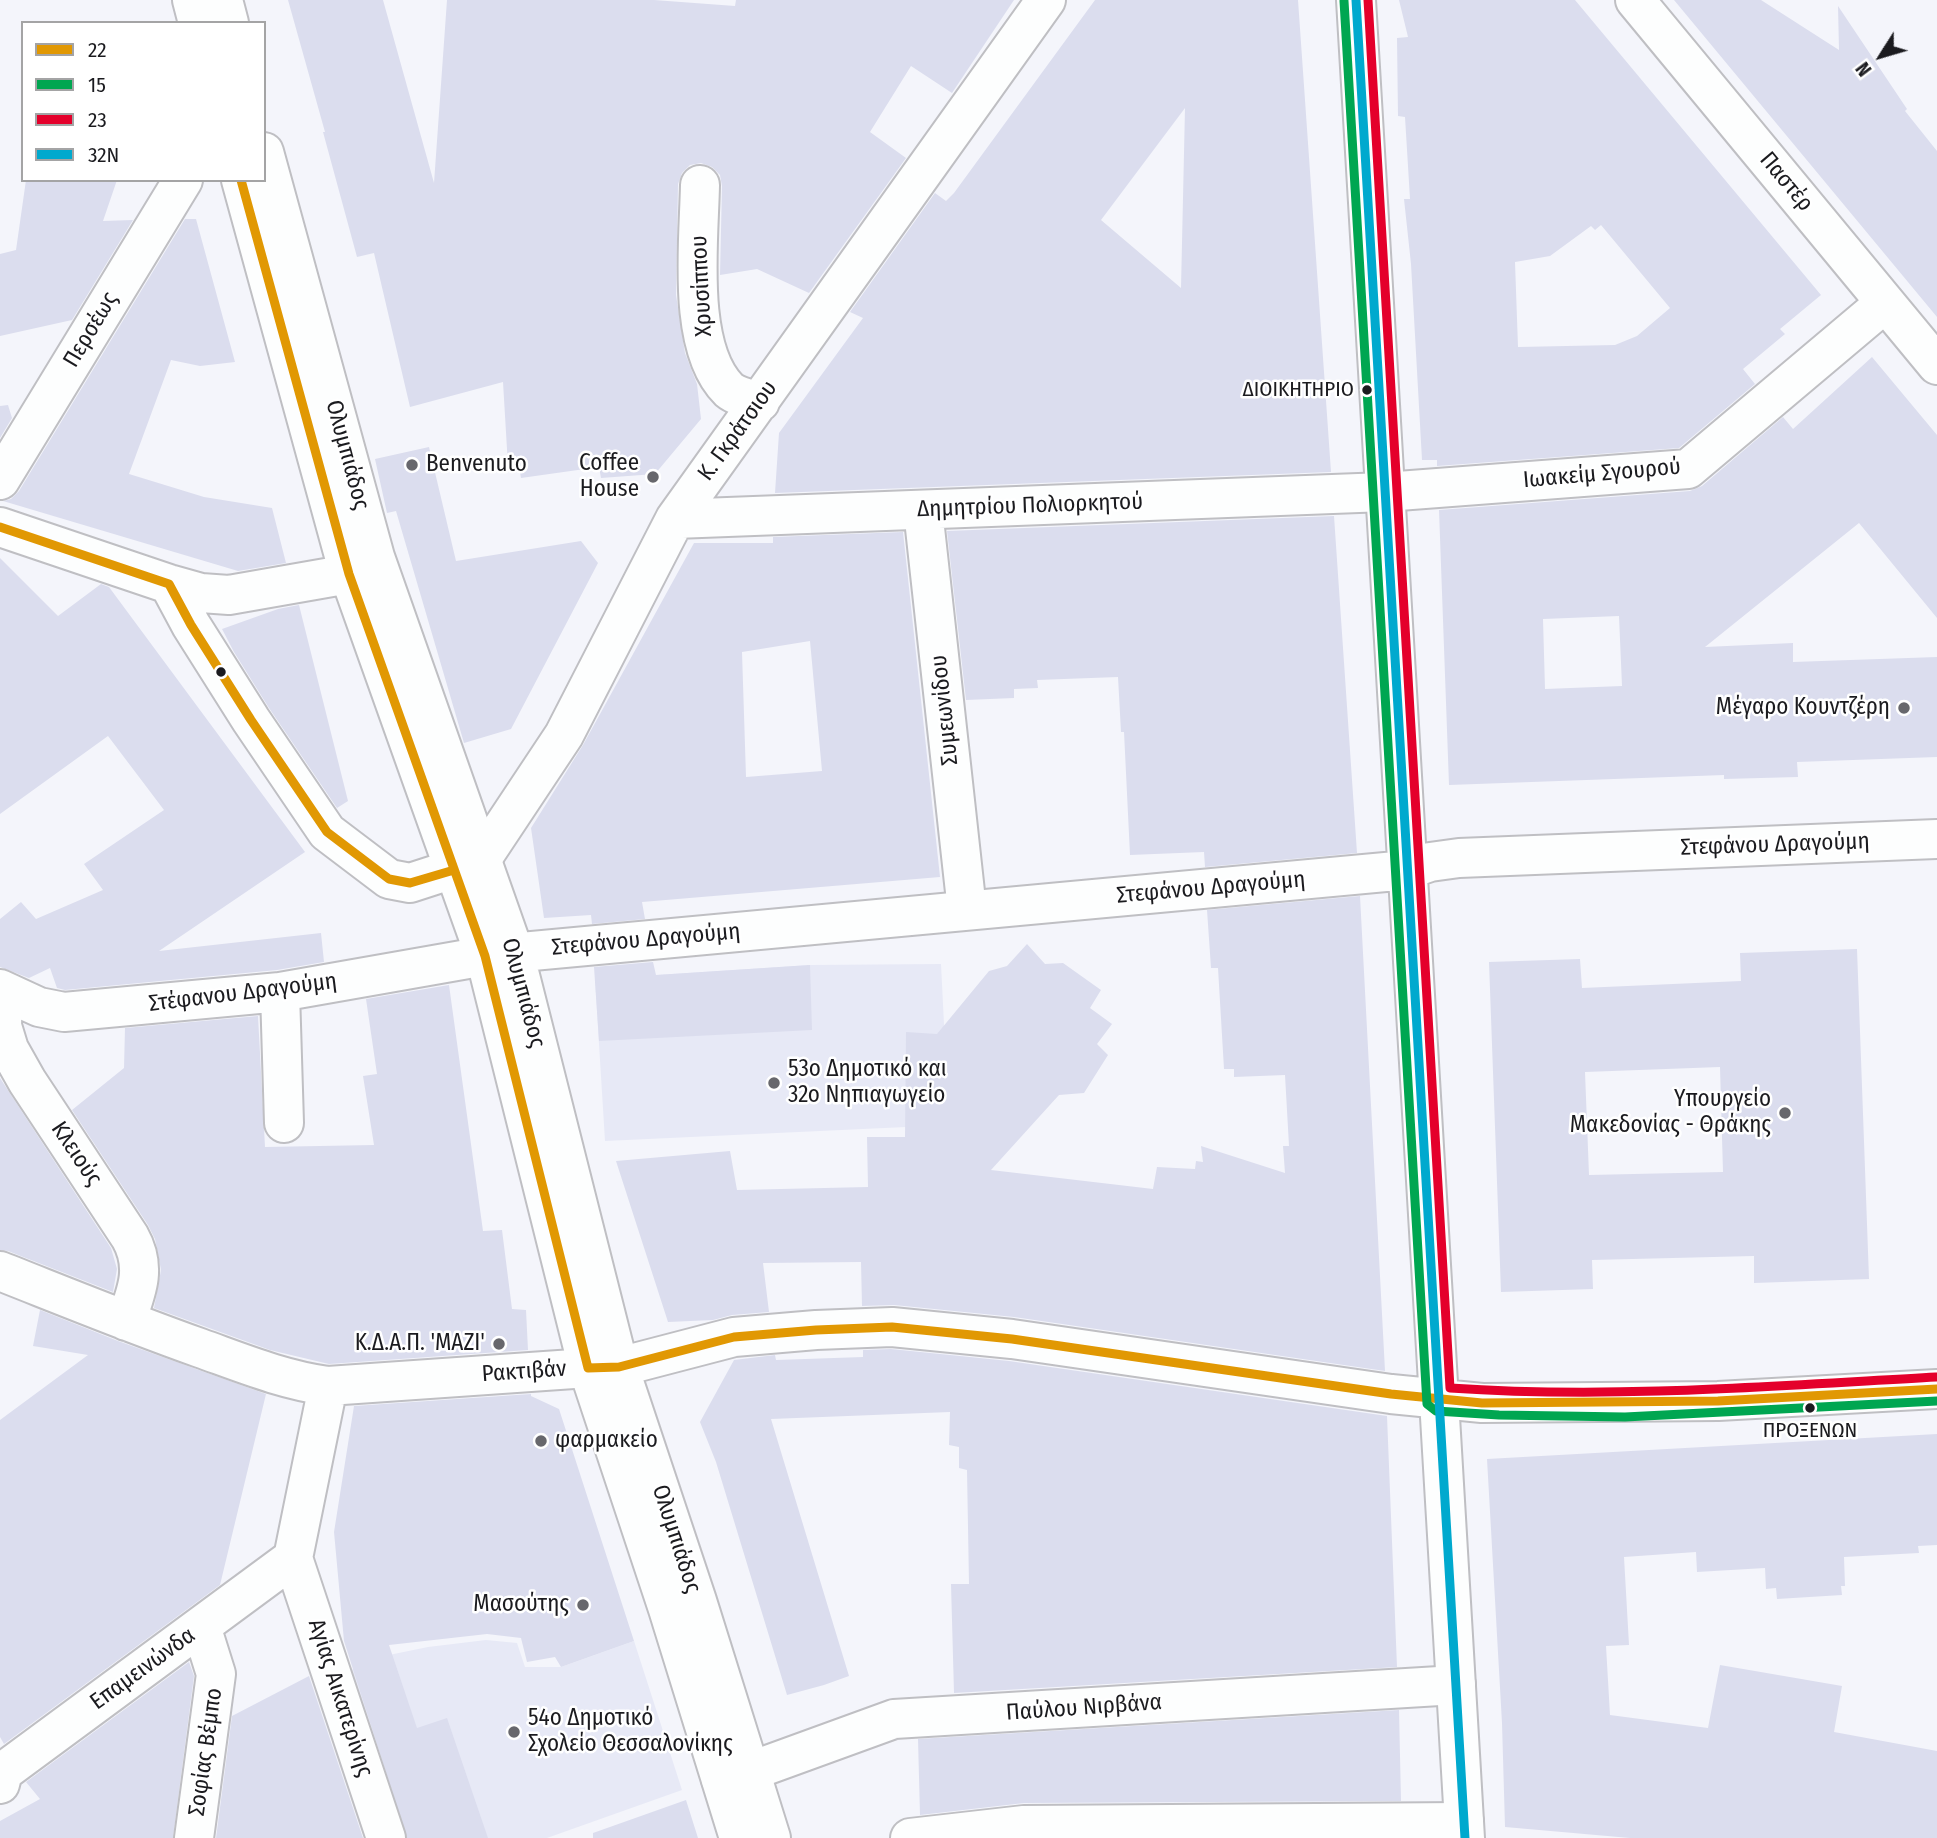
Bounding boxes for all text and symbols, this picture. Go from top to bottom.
legend [21,21,266,182]
north arrow [1846,21,1916,91]
text: 22 [88,37,107,63]
text: N [1851,57,1876,80]
text: 15 [88,72,106,98]
text: 23 [88,107,107,133]
text: 32Ν [88,142,119,168]
street label: Παστέρ [1753,147,1819,217]
street label: Χρυσίππου [686,235,718,337]
street label: Περσέως [58,287,124,373]
street label: Κ. Γκράτσιου [693,376,783,486]
place label: ΔΙΟΙΚΗΤΗΡΙΟ [1243,377,1354,403]
marker: ΔΙΟΙΚΗΤΗΡΙΟ [1360,383,1374,397]
street label: Ολυμπιάδος [319,397,375,513]
place label: Coffee House [579,450,639,504]
place label: Benvenuto [426,451,527,479]
street label: Ιωακείμ Σγουρού [1522,453,1682,495]
marker: Benvenuto [404,457,420,473]
marker: Coffee House [645,469,661,485]
street label: Δημητρίου Πολιορκητού [917,488,1143,524]
street label: Συμεωνίδου [925,653,965,767]
unlabelled marker [214,665,228,679]
place label: Μέγαρο Κουντζέρη [1716,694,1890,722]
marker: Μέγαρο Κουντζέρη [1896,700,1912,716]
street label: Στεφάνου Δραγούμη [1680,828,1870,862]
street label: Στεφάνου Δραγούμη [1116,866,1306,910]
street label: Στεφάνου Δραγούμη [551,918,741,962]
street label: Ολυμπιάδος [495,935,551,1051]
street label: Στέφανου Δραγούμη [147,968,339,1018]
place label: 53ο Δημοτικό και 32ο Νηπιαγωγείο [788,1056,946,1110]
marker: 53ο Δημοτικό και 32ο Νηπιαγωγείο [766,1075,782,1091]
place label: Υπουργείο Μακεδονίας - Θράκης [1570,1086,1771,1140]
marker: Υπουργείο Μακεδονίας - Θράκης [1777,1105,1793,1121]
street label: Κλειούς [45,1117,107,1191]
place label: Κ.Δ.Α.Π. 'ΜΑΖΙ' [355,1330,485,1358]
marker: Κ.Δ.Α.Π. 'ΜΑΖΙ' [491,1336,507,1352]
street label: Ρακτιβάν [481,1355,567,1389]
marker: ΠΡΟΞΕΝΩΝ [1803,1401,1817,1415]
place label: ΠΡΟΞΕΝΩΝ [1763,1418,1857,1444]
place label: φαρμακείο [555,1427,658,1455]
marker: φαρμακείο [533,1433,549,1449]
street label: Ολυμπιάδος [646,1481,706,1597]
place label: Μασούτης [473,1591,569,1619]
marker: Μασούτης [575,1597,591,1613]
street label: Αγίας Αικατερίνης [302,1616,378,1780]
street label: Επαμεινώνδα [85,1622,201,1716]
street label: Σοφίας Βέμπο [183,1686,229,1818]
street label: Παύλου Νιρβάνα [1005,1689,1163,1727]
place label: 54ο Δημοτικό Σχολείο Θεσσαλονίκης [528,1705,733,1759]
marker: 54ο Δημοτικό Σχολείο Θεσσαλονίκης [506,1724,522,1740]

